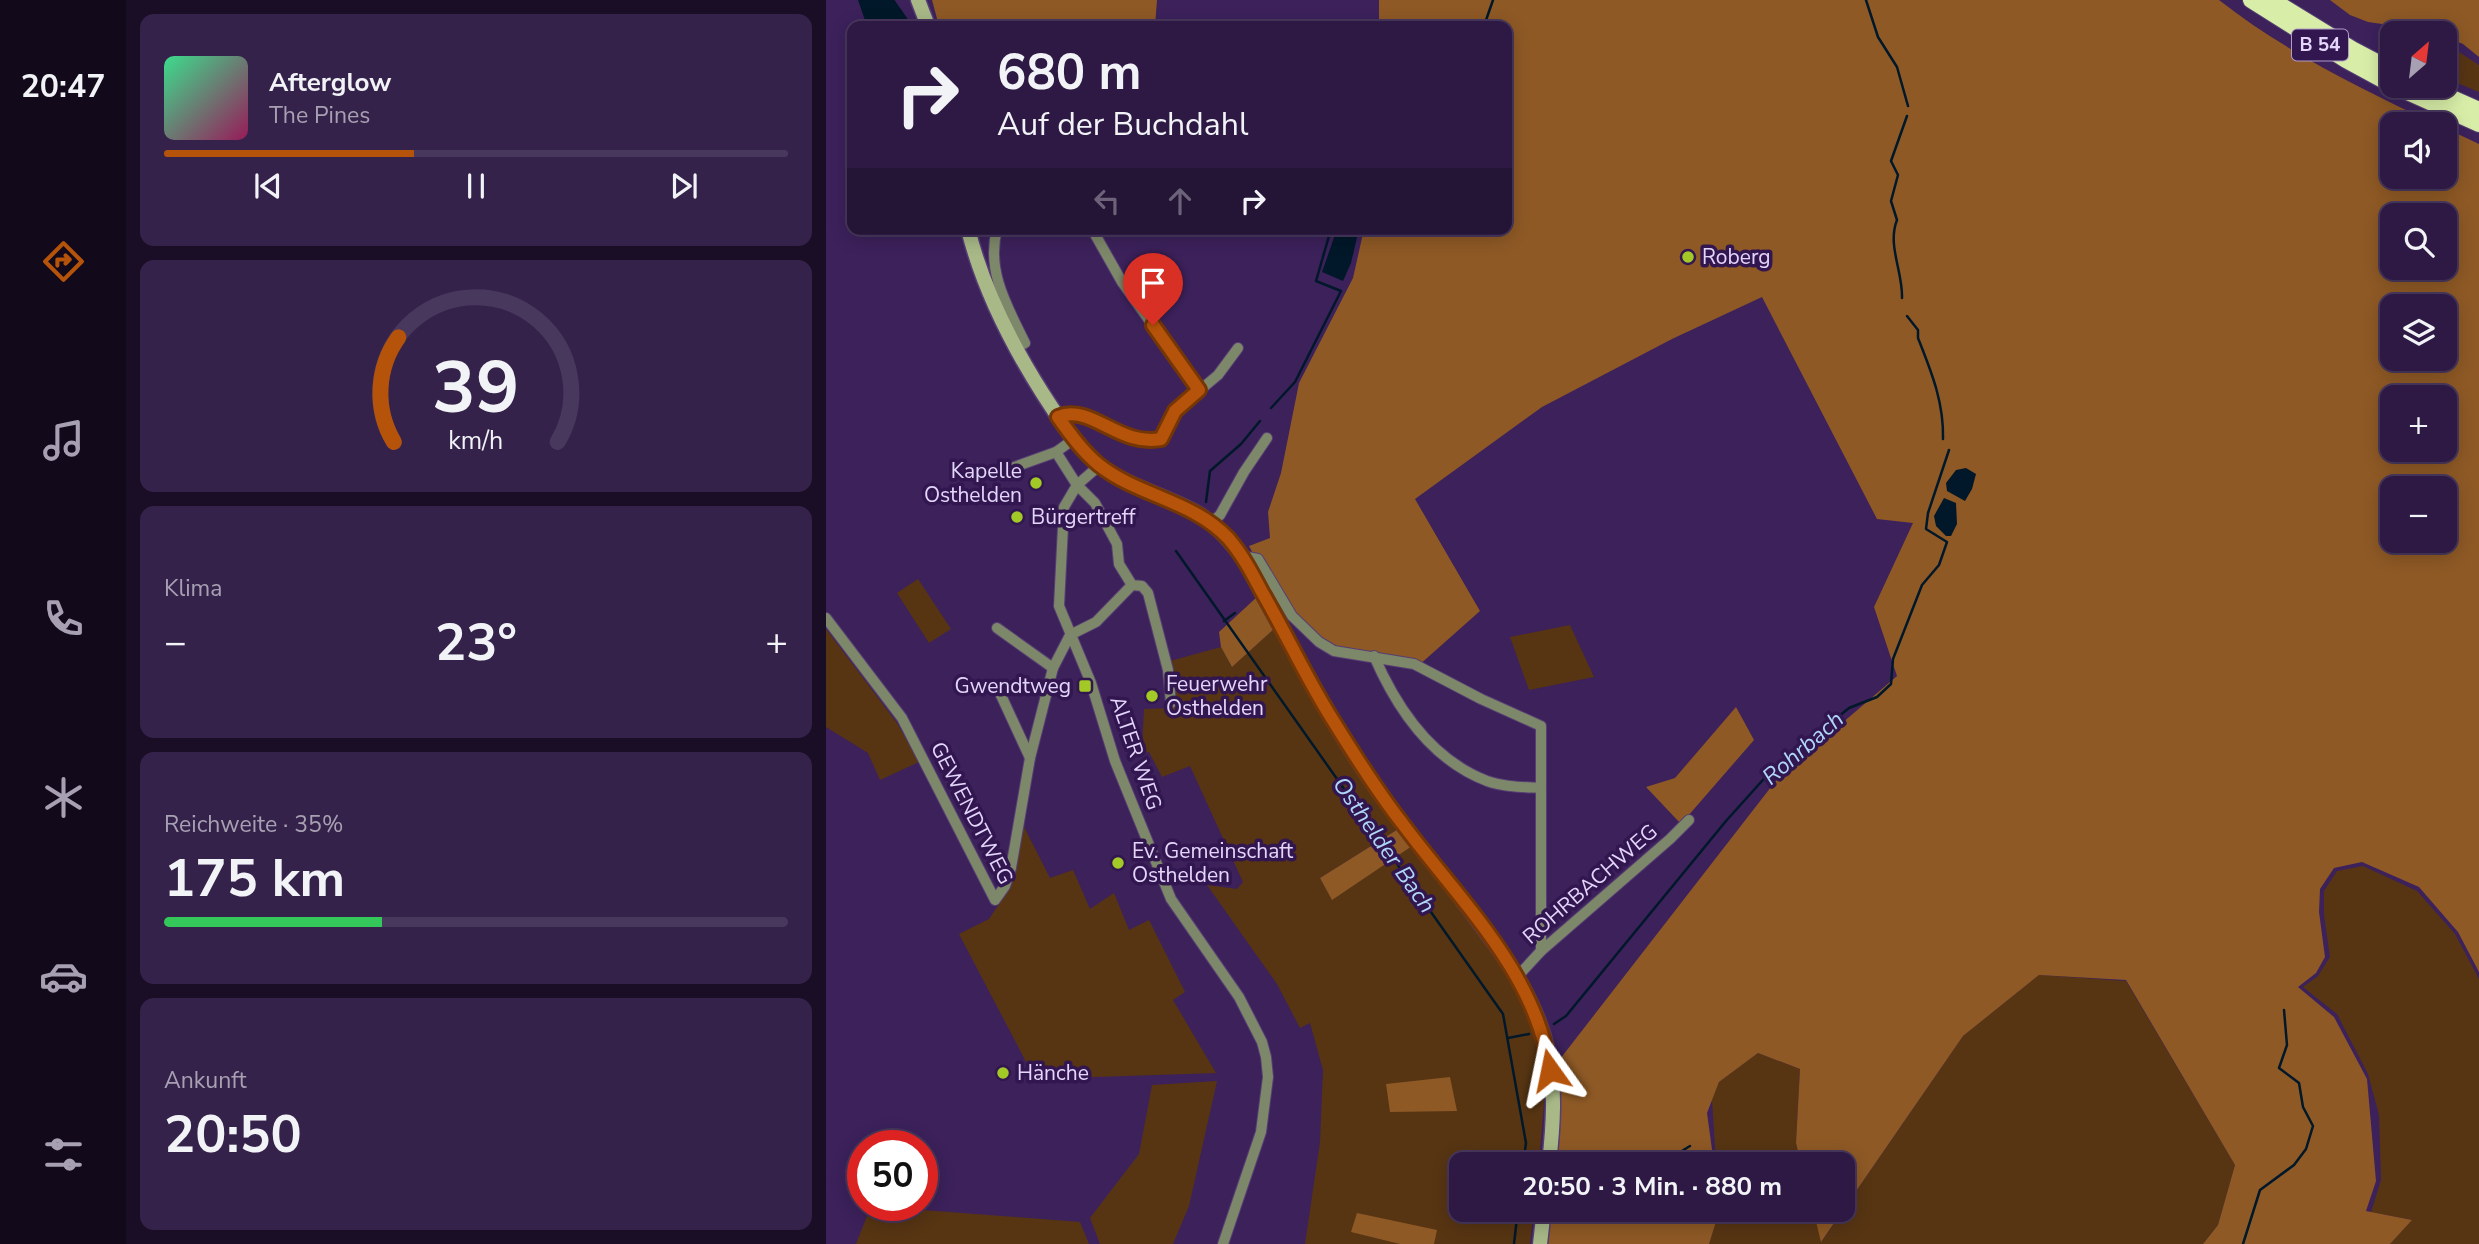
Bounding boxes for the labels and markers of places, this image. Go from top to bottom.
place label: Roberg [1702,243,1771,271]
marker: Roberg [1680,249,1696,265]
pin [1123,253,1183,325]
place label: Kapelle Osthelden [924,457,1022,509]
marker: Kapelle Osthelden [1028,475,1044,491]
place label: Bürgertreff [1031,503,1136,531]
marker: Bürgertreff [1009,509,1025,525]
place label: Feuerwehr Osthelden [1166,670,1268,722]
place label: Gwendtweg [954,672,1071,700]
marker: Gwendtweg [1077,678,1093,694]
marker: Feuerwehr Osthelden [1144,688,1160,704]
place label: Ev. Gemeinschaft Osthelden [1132,837,1294,889]
marker: Ev. Gemeinschaft Osthelden [1110,855,1126,871]
place label: Hänche [1017,1059,1089,1087]
marker: Hänche [995,1065,1011,1081]

